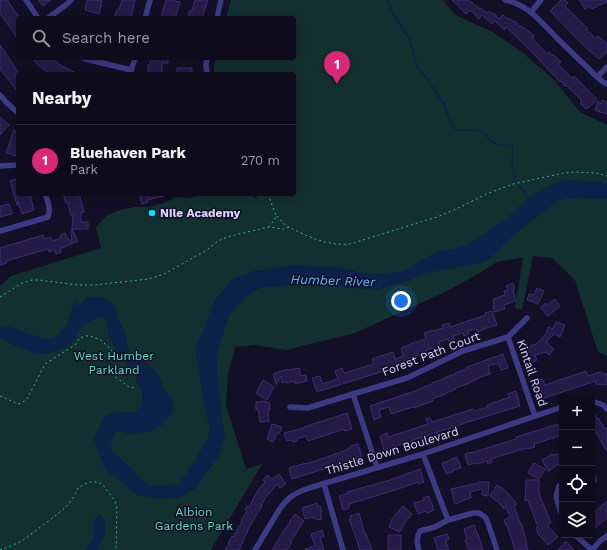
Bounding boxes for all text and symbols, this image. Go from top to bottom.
search box [16,16,296,60]
icon: search [30,27,52,49]
text: Search here [62,29,150,47]
pin: 1 [324,51,350,84]
text: Nearby [32,88,91,108]
text: Bluehaven Park [70,144,186,162]
text: 1 [42,153,48,168]
text: 270 m [241,153,280,168]
text: Park [70,162,98,177]
place label: Nile Academy [160,206,241,220]
marker: Nile Academy [147,208,157,218]
water label: Humber River [291,272,376,290]
your location [391,291,411,311]
street label: Forest Path Court [380,329,482,379]
street label: Kintail Road [514,338,550,408]
park label: West Humber Parkland [74,349,154,377]
map controls [559,394,595,538]
button: + [559,394,595,430]
street label: Thistle Down Boulevard [324,424,460,478]
button: − [559,430,595,466]
button: locate [559,466,595,502]
button: layers [559,502,595,538]
park label: Albion Gardens Park [155,505,233,533]

